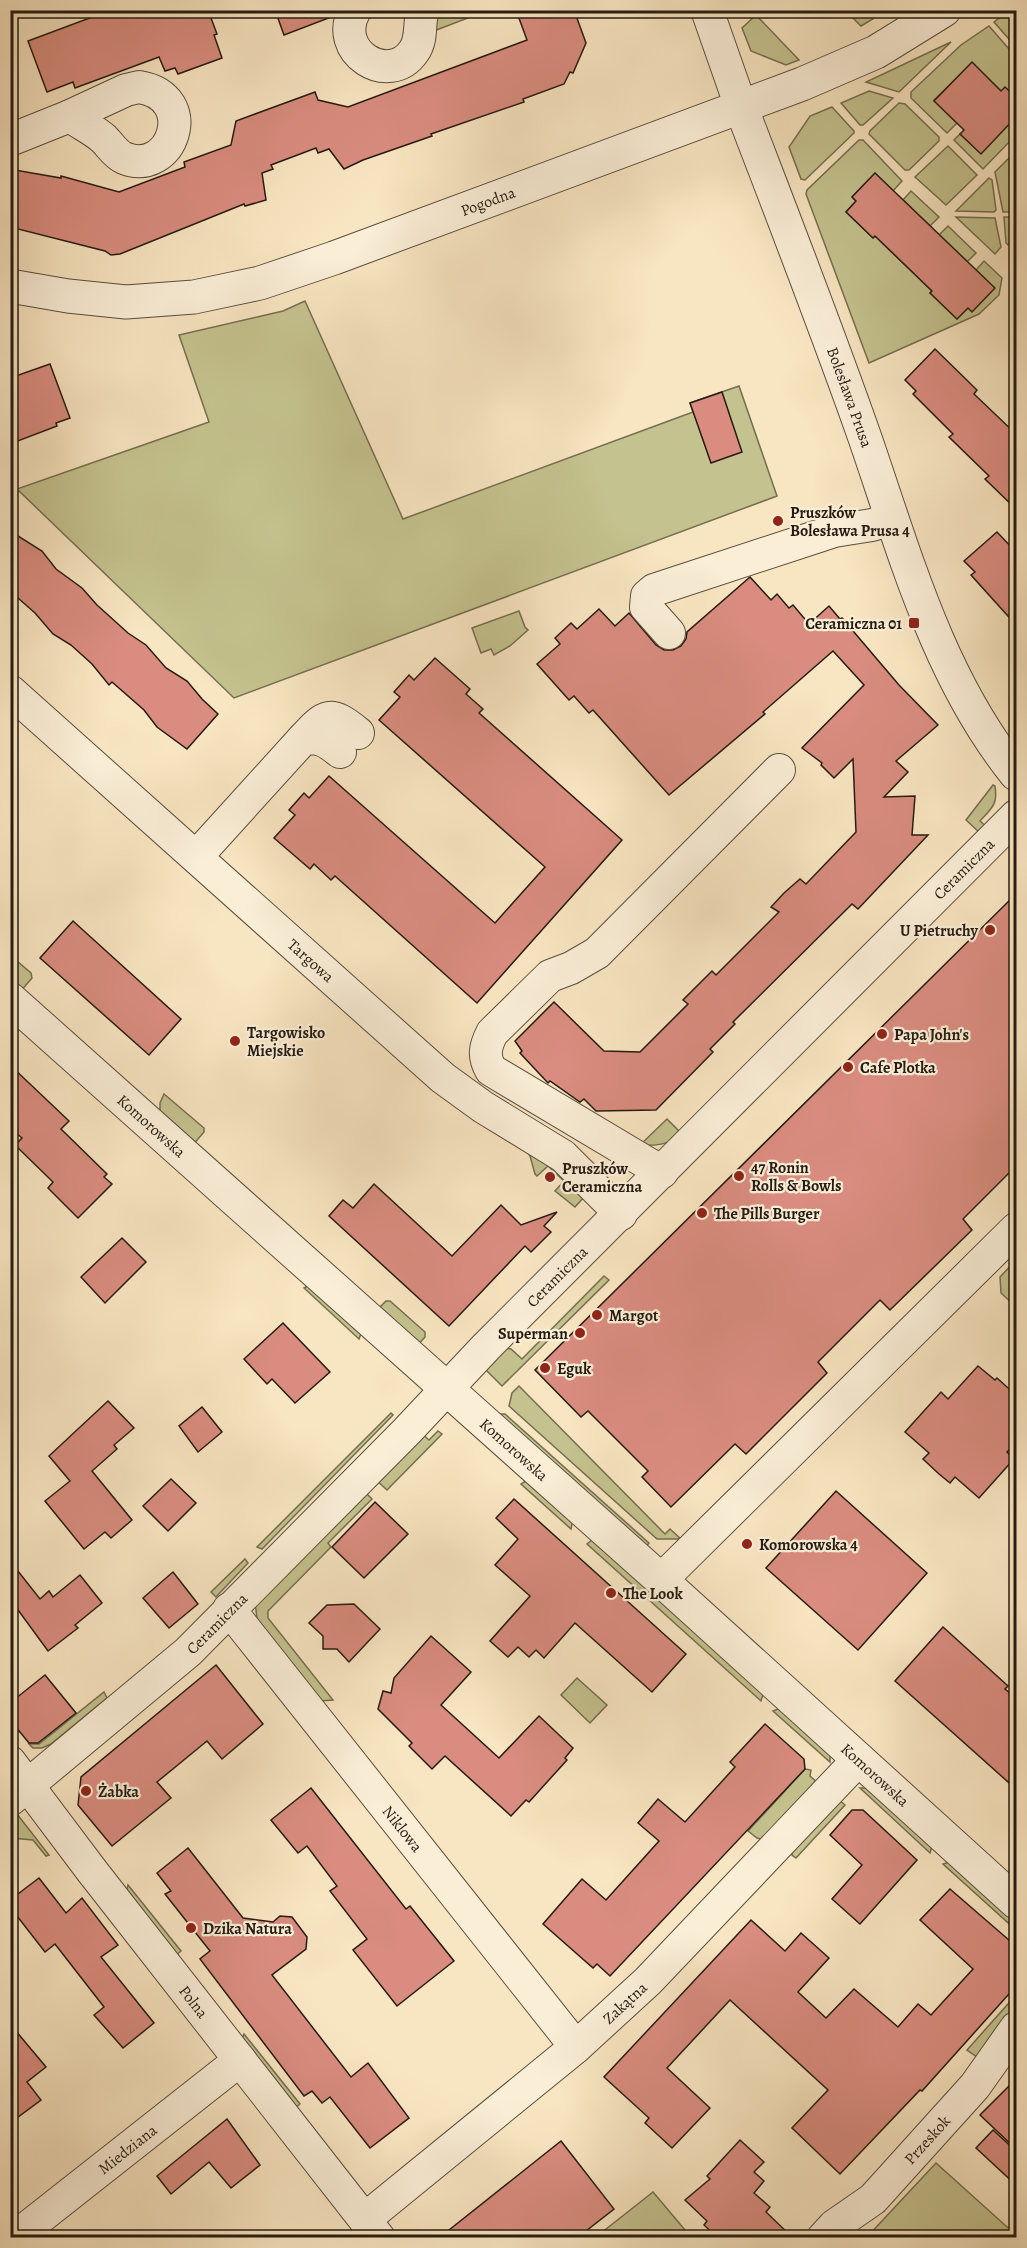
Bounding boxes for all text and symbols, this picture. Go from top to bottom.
street label: Pogodna [458,181,519,222]
street label: Bolesława Prusa [821,344,878,451]
place label: Pruszków Bolesława Prusa 4 [790,502,910,542]
marker: Pruszków Bolesława Prusa 4 [771,514,785,528]
place label: Ceramiczna 01 [805,613,902,635]
marker: Ceramiczna 01 [907,616,921,630]
street label: Ceramiczna [929,833,1000,905]
place label: U Pietruchy [900,920,979,942]
marker: U Pietruchy [983,923,997,937]
street label: Targowa [282,934,339,988]
place label: Targowisko Miejskie [247,1022,325,1062]
place label: Papa John's [894,1024,969,1046]
marker: Papa John's [875,1027,889,1041]
marker: Targowisko Miejskie [228,1034,242,1048]
place label: Cafe Plotka [860,1057,936,1079]
marker: Cafe Plotka [841,1060,855,1074]
street label: Komorowska [112,1090,191,1163]
place label: 47 Ronin Rolls & Bowls [751,1157,842,1197]
place label: Pruszków Ceramiczna [562,1158,642,1198]
marker: 47 Ronin Rolls & Bowls [732,1169,746,1183]
marker: Pruszków Ceramiczna [543,1170,557,1184]
place label: The Pills Burger [714,1203,820,1225]
marker: The Pills Burger [695,1206,709,1220]
street label: Ceramiczna [522,1241,593,1312]
place label: Margot [609,1305,659,1327]
marker: Margot [590,1308,604,1322]
place label: Superman [498,1323,568,1345]
marker: Superman [573,1326,587,1340]
place label: Eguk [557,1358,592,1380]
marker: Eguk [538,1361,552,1375]
street label: Komorowska [475,1413,553,1487]
place label: Komorowska 4 [759,1534,858,1556]
marker: Komorowska 4 [740,1537,754,1551]
place label: The Look [623,1583,684,1605]
marker: The Look [604,1586,618,1600]
street label: Ceramiczna [182,1588,253,1660]
street label: Komorowska [836,1738,914,1812]
place label: Żabka [98,1781,139,1803]
marker: Żabka [79,1784,93,1798]
street label: Niklowa [377,1801,428,1857]
place label: Dzika Natura [203,1918,292,1940]
marker: Dzika Natura [184,1921,198,1935]
street label: Zakątna [598,1977,653,2029]
street label: Polna [173,1981,213,2024]
street label: Przeskok [899,2111,956,2169]
street label: Miedziana [94,2119,162,2180]

